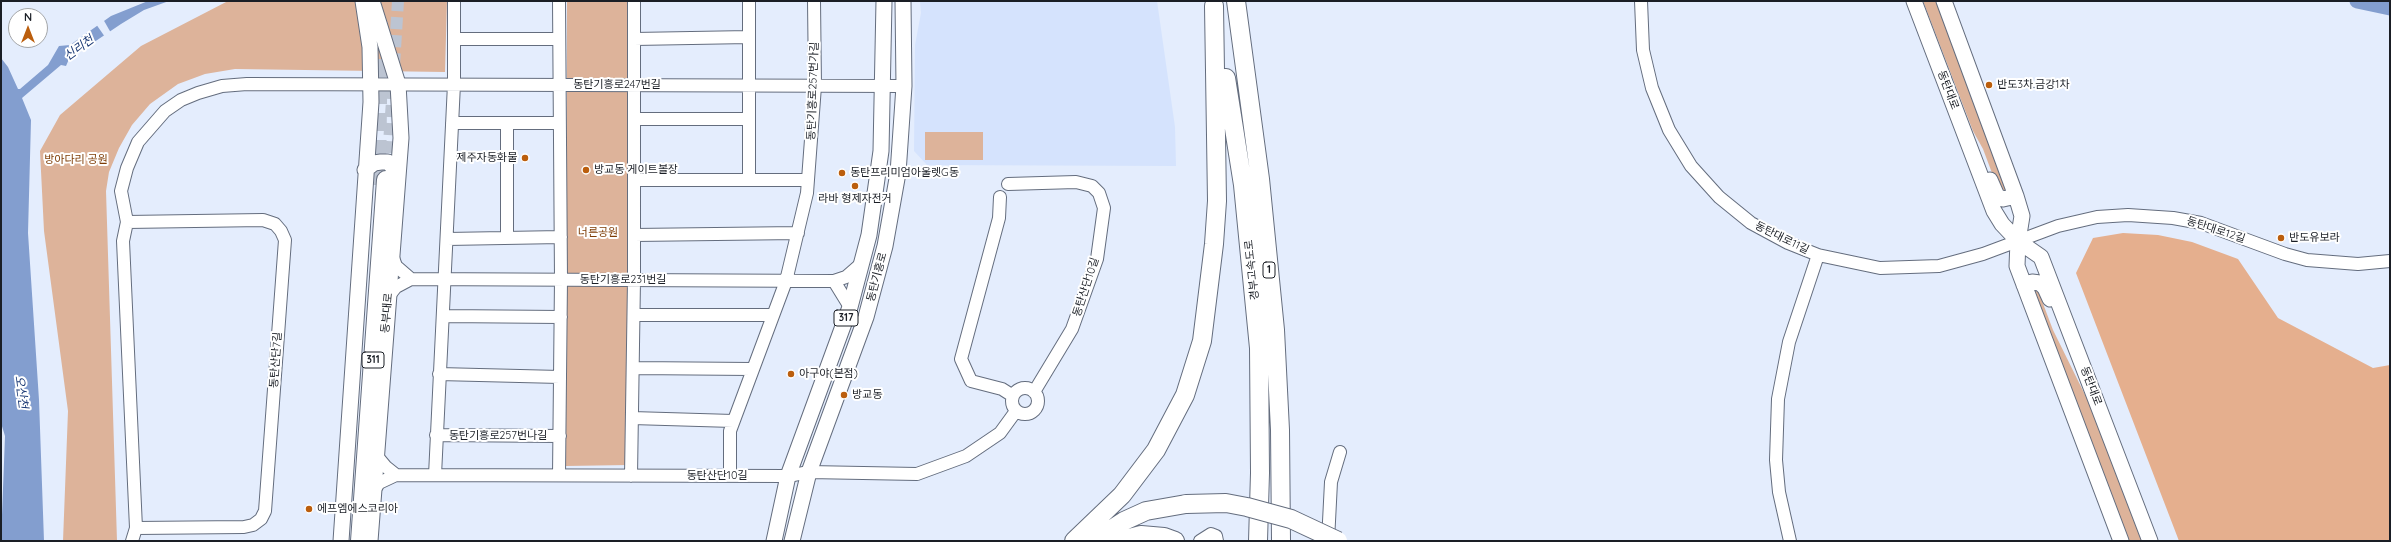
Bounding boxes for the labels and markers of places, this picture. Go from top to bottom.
place label: 반도3차.금강1차 [1997,78,2070,92]
marker: 반도3차.금강1차 [1984,80,1994,90]
place label: 제주자동화물 [456,151,517,165]
marker: 제주자동화물 [520,153,530,163]
place label: 방교동 게이트볼장 [594,163,678,177]
marker: 방교동 게이트볼장 [581,165,591,175]
place label: 동탄프리미엄아울렛G동 [850,166,959,180]
marker: 동탄프리미엄아울렛G동 [837,168,847,178]
marker: 라바 형제자전거 [850,181,860,191]
place label: 라바 형제자전거 [818,192,892,206]
place label: 반도유보라 [2289,231,2340,245]
marker: 반도유보라 [2276,233,2286,243]
place label: 아구야(본점) [799,367,858,381]
marker: 아구야(본점) [786,369,796,379]
place label: 방교동 [852,388,882,402]
marker: 방교동 [839,390,849,400]
place label: 에프엠에스코리아 [317,502,398,516]
marker: 에프엠에스코리아 [304,504,314,514]

